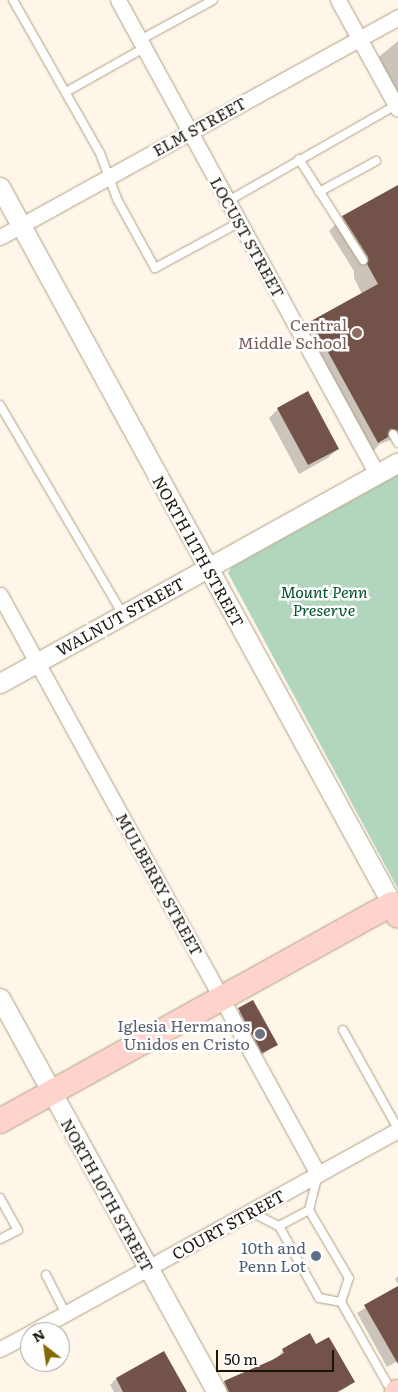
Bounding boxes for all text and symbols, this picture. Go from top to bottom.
street label: ELM STREET [149,92,249,160]
street label: LOCUST STREET [207,173,289,301]
place label: Central Middle School [238,314,347,352]
marker: Central Middle School [351,327,363,339]
street label: NORTH 11TH STREET [149,472,249,630]
street label: WALNUT STREET [53,573,187,659]
park label: Mount Penn Preserve [280,581,368,619]
street label: MULBERRY STREET [113,809,207,959]
place label: Iglesia Hermanos Unidos en Cristo [117,1015,250,1053]
marker: Iglesia Hermanos Unidos en Cristo [254,1028,266,1040]
street label: NORTH 10TH STREET [58,1115,158,1275]
street label: COURT STREET [168,1185,288,1263]
place label: 10th and Penn Lot [238,1237,306,1275]
marker: 10th and Penn Lot [310,1250,322,1262]
north arrow [20,1322,70,1372]
text: N [28,1323,48,1346]
scale bar [218,1340,336,1372]
text: 50 m [224,1347,258,1370]

